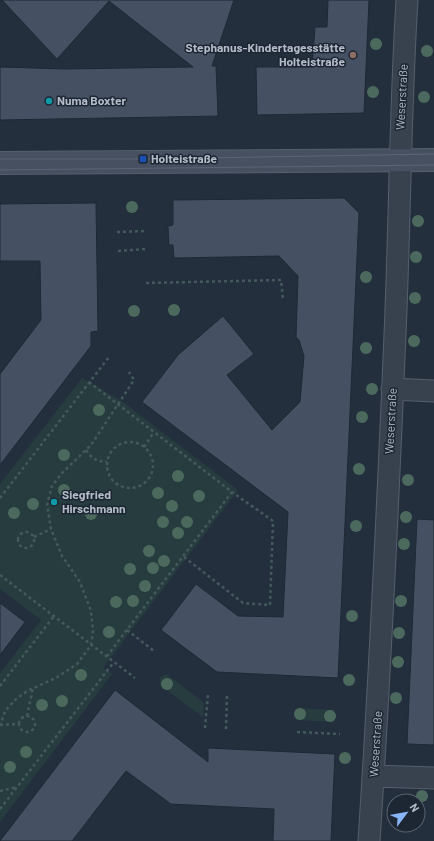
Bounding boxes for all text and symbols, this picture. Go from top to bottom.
place label: Stephanus-Kindertagesstätte Holteistraße [186,40,345,68]
marker: Stephanus-Kindertagesstätte Holteistraße [348,50,358,60]
street label: Weserstraße [392,63,410,130]
place label: Numa Boxter [57,93,127,107]
marker: Numa Boxter [44,96,54,106]
place label: Holteistraße [151,151,218,165]
marker: Holteistraße [138,154,148,164]
street label: Weserstraße [381,387,399,454]
place label: Siegfried Hirschmann [62,487,126,515]
marker: Siegfried Hirschmann [49,497,59,507]
street label: Weserstraße [366,710,384,778]
north arrow [386,793,426,833]
text: N [407,801,422,814]

